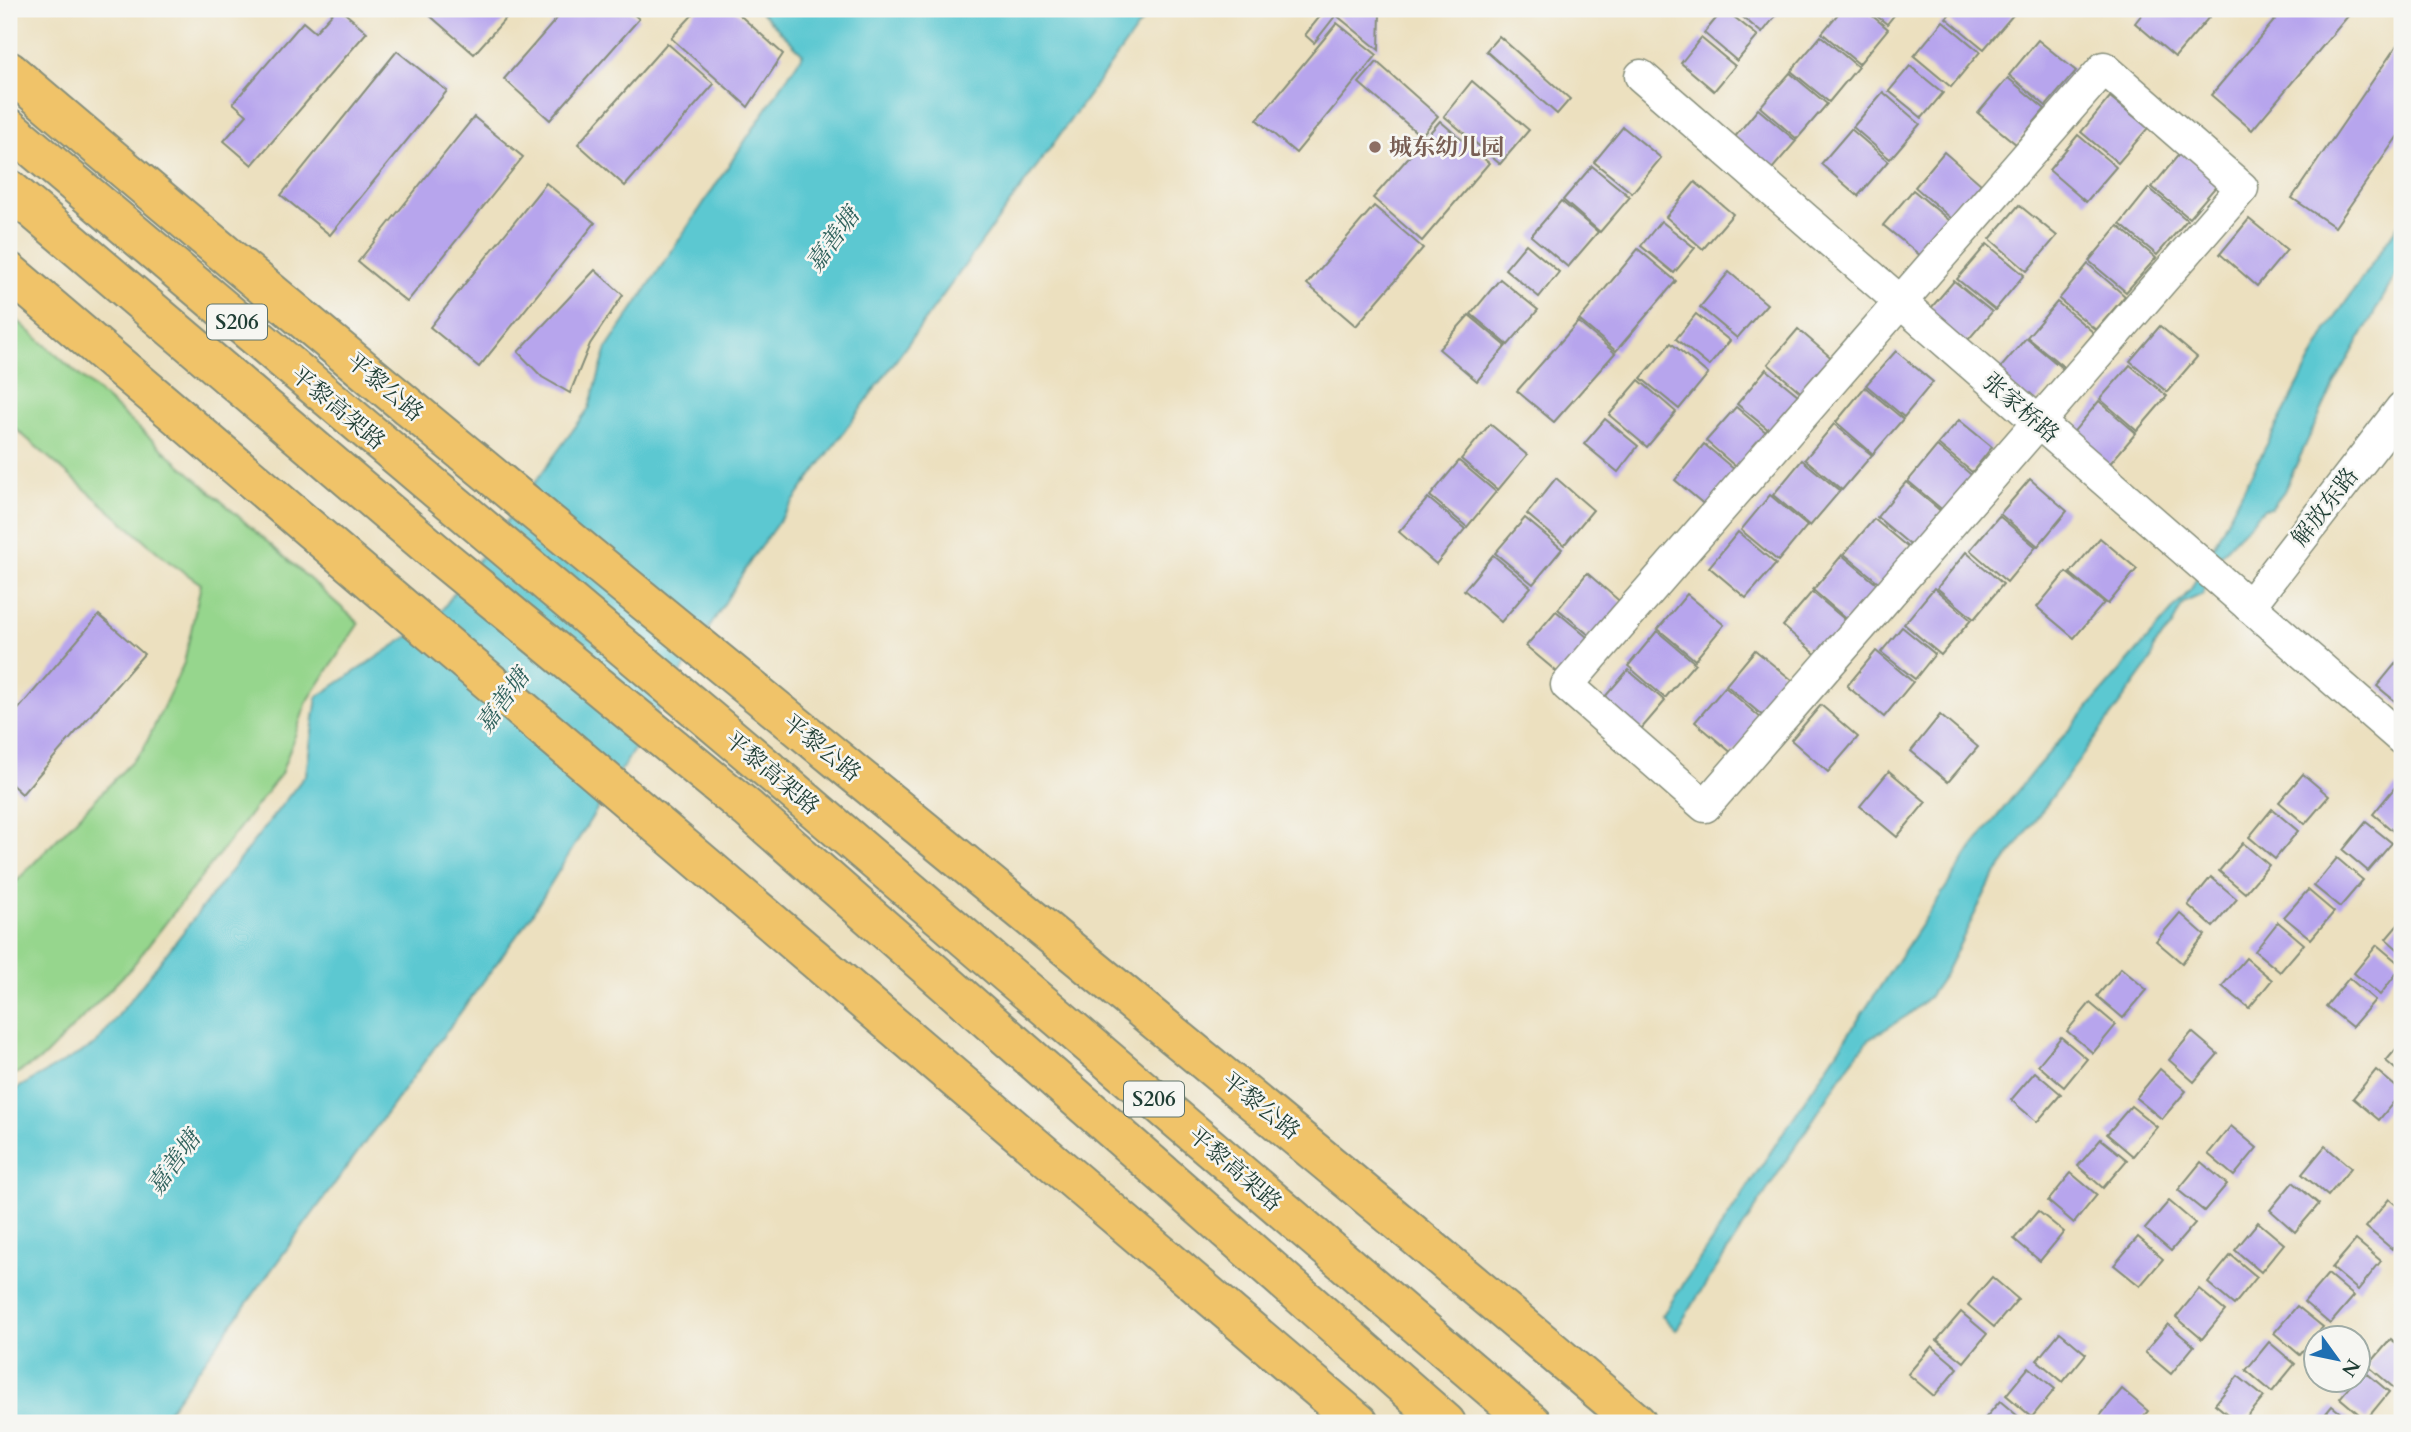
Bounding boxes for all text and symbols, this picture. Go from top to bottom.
place label: 城东幼儿园 [1389,132,1504,163]
marker: 城东幼儿园 [1367,139,1383,155]
water label: 嘉善塘 [798,198,870,279]
road number: S206 [207,304,267,340]
street label: 平黎公路 [340,346,430,428]
street label: 平黎高架路 [284,359,392,457]
street label: 张家桥路 [1976,366,2066,450]
street label: 解放东路 [2284,461,2366,553]
water label: 嘉善塘 [468,659,540,740]
street label: 平黎公路 [776,707,868,789]
street label: 平黎高架路 [718,724,826,822]
street label: 平黎公路 [1215,1065,1307,1147]
road number: S206 [1124,1082,1184,1116]
street label: 平黎高架路 [1181,1120,1289,1218]
water label: 嘉善塘 [139,1121,211,1202]
north arrow [2302,1324,2372,1394]
text: N [2335,1354,2366,1382]

